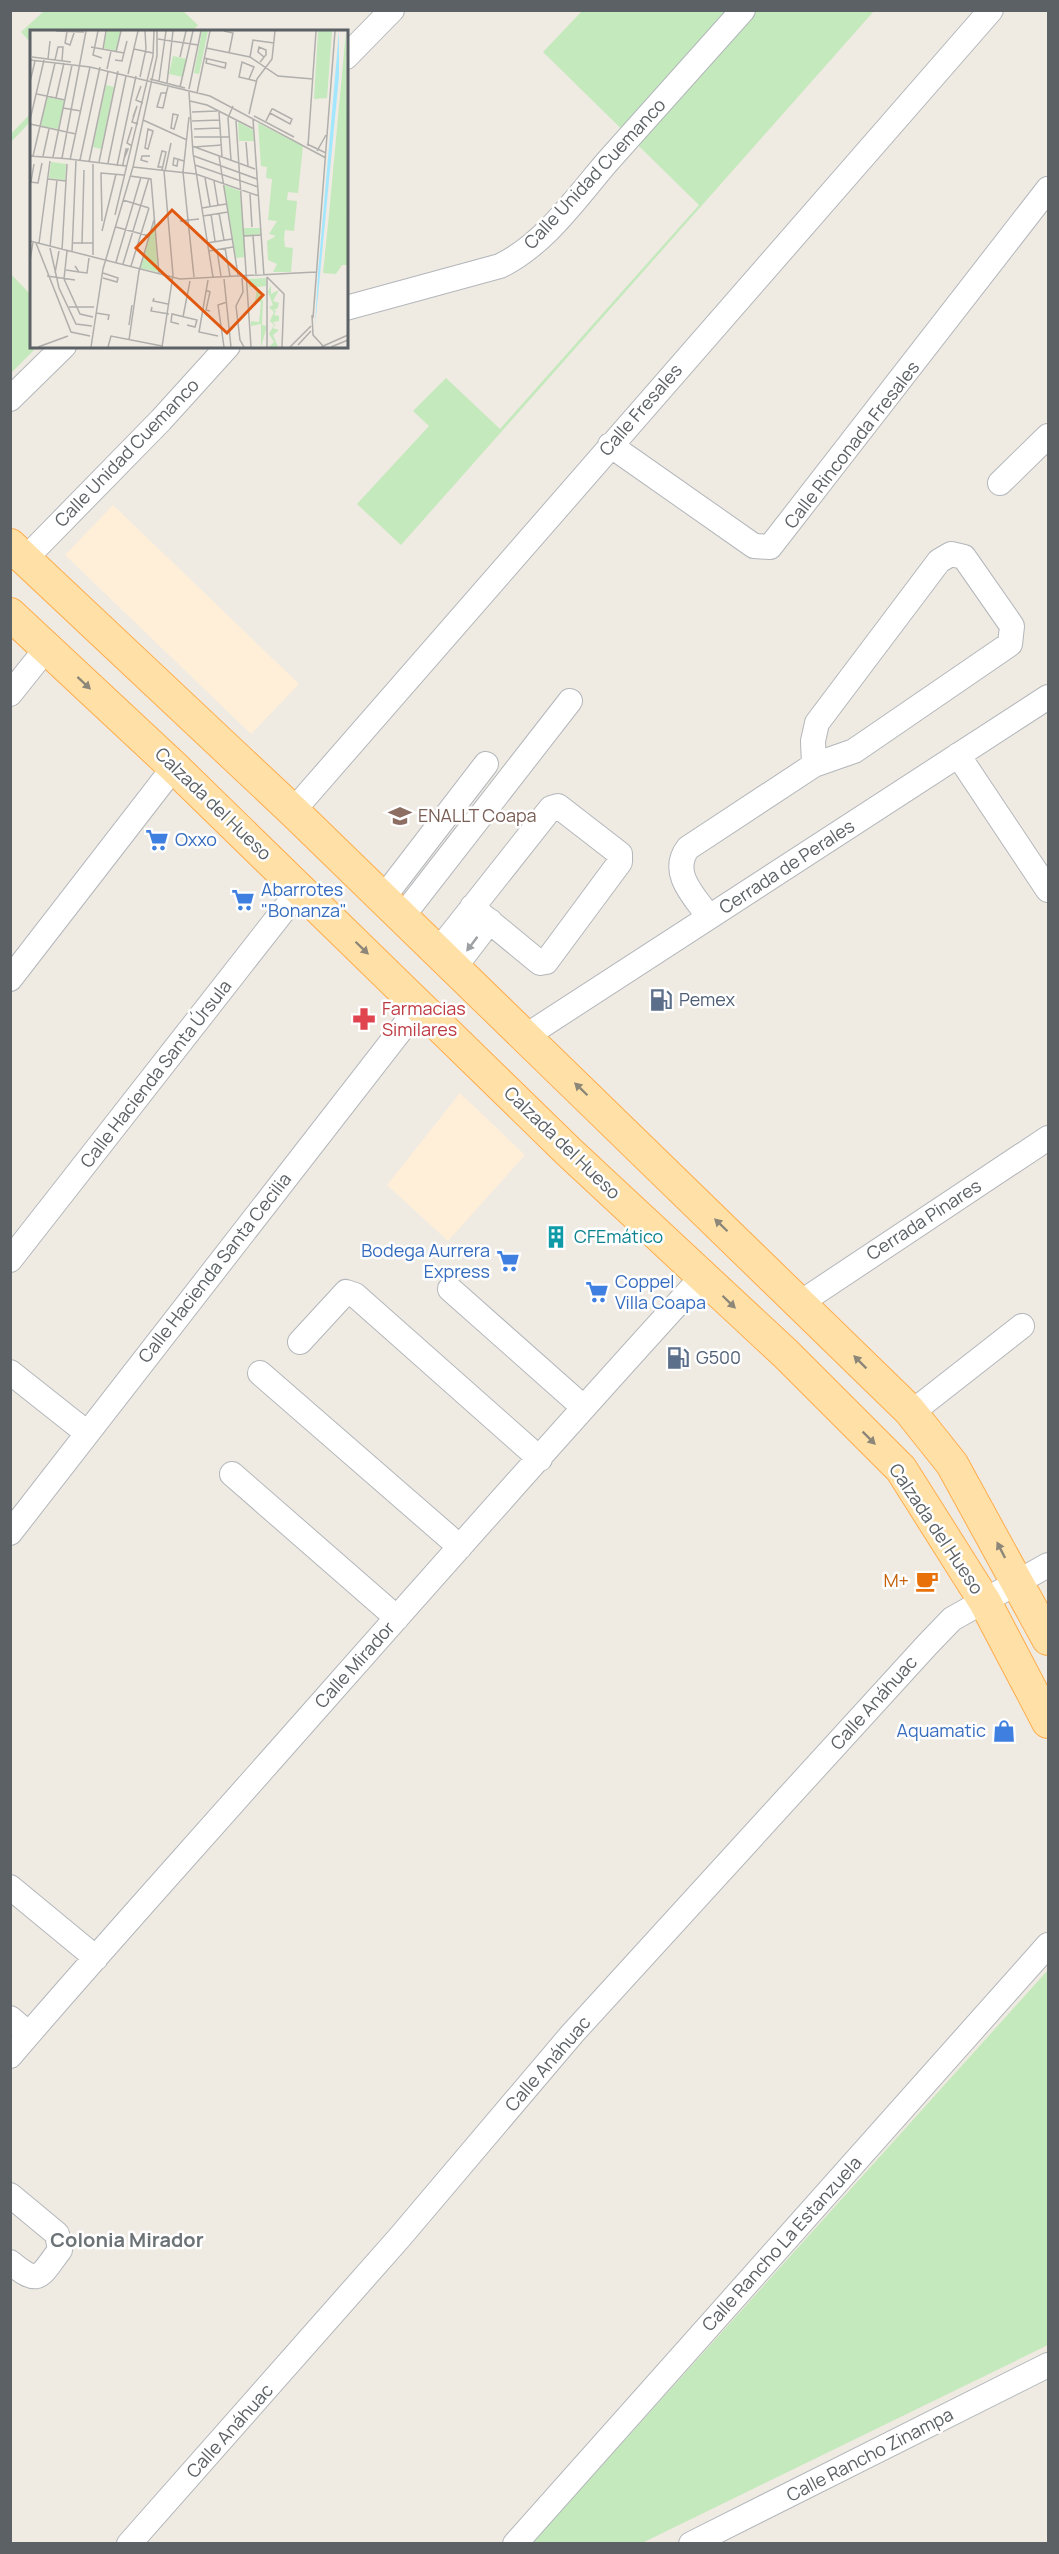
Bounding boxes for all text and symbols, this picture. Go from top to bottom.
inset map [30,30,348,348]
street label: Calle Unidad Cuemanco [518,93,671,254]
street label: Calle Rinconada Fresales [778,356,924,533]
street label: Calle Fresales [593,358,687,461]
street label: Calle Unidad Cuemanco [49,373,204,532]
one-way arrow [76,676,91,690]
street label: Calzada del Hueso [150,742,277,865]
school or university icon: ENALLT Coapa [387,803,413,829]
place label: ENALLT Coapa [418,803,537,827]
street label: Cerrada de Perales [714,813,859,919]
supermarket icon: Oxxo [144,827,170,853]
place label: Oxxo [175,827,217,851]
place label: Abarrotes "Bonanza" [261,877,347,922]
supermarket icon: Abarrotes "Bonanza" [230,887,256,913]
one-way arrow [467,937,479,952]
one-way arrow [355,940,369,954]
street label: Calle Hacienda Santa Úrsula [74,974,236,1172]
fuel station icon: Pemex [648,987,674,1013]
place label: Pemex [679,987,735,1011]
place label: Farmacias Similares [382,996,466,1041]
pharmacy icon: Farmacias Similares [351,1006,377,1032]
street label: Calzada del Hueso [499,1081,626,1204]
one-way arrow [574,1083,588,1097]
street label: Calle Hacienda Santa Cecilia [132,1167,296,1367]
street label: Cerrada Pinares [861,1173,985,1265]
one-way arrow [714,1219,728,1233]
building icon: CFEmático [543,1224,569,1250]
place label: CFEmático [574,1224,663,1248]
place label: Bodega Aurrera Express [361,1238,490,1283]
supermarket icon: Bodega Aurrera Express [495,1248,521,1274]
place label: Coppel Villa Coapa [615,1269,706,1314]
supermarket icon: Coppel Villa Coapa [584,1279,610,1305]
one-way arrow [721,1295,736,1309]
fuel station icon: G500 [665,1345,691,1371]
place label: G500 [696,1345,741,1369]
one-way arrow [853,1354,867,1369]
one-way arrow [861,1430,875,1444]
street label: Calzada del Hueso [884,1458,990,1599]
one-way arrow [996,1542,1005,1559]
place label: M+ [883,1568,909,1592]
cafe icon: M+ [914,1568,940,1594]
street label: Calle Mirador [309,1616,400,1713]
street label: Calle Anáhuac [825,1650,922,1755]
place label: Aquamatic [897,1718,986,1742]
shop icon: Aquamatic [991,1718,1017,1744]
street label: Calle Anáhuac [499,2011,595,2116]
street label: Calle Rancho La Estanzuela [696,2151,866,2336]
district label: Colonia Mirador [50,2226,204,2253]
street label: Calle Anáhuac [181,2378,278,2483]
street label: Calle Rancho Zinampa [782,2402,957,2507]

